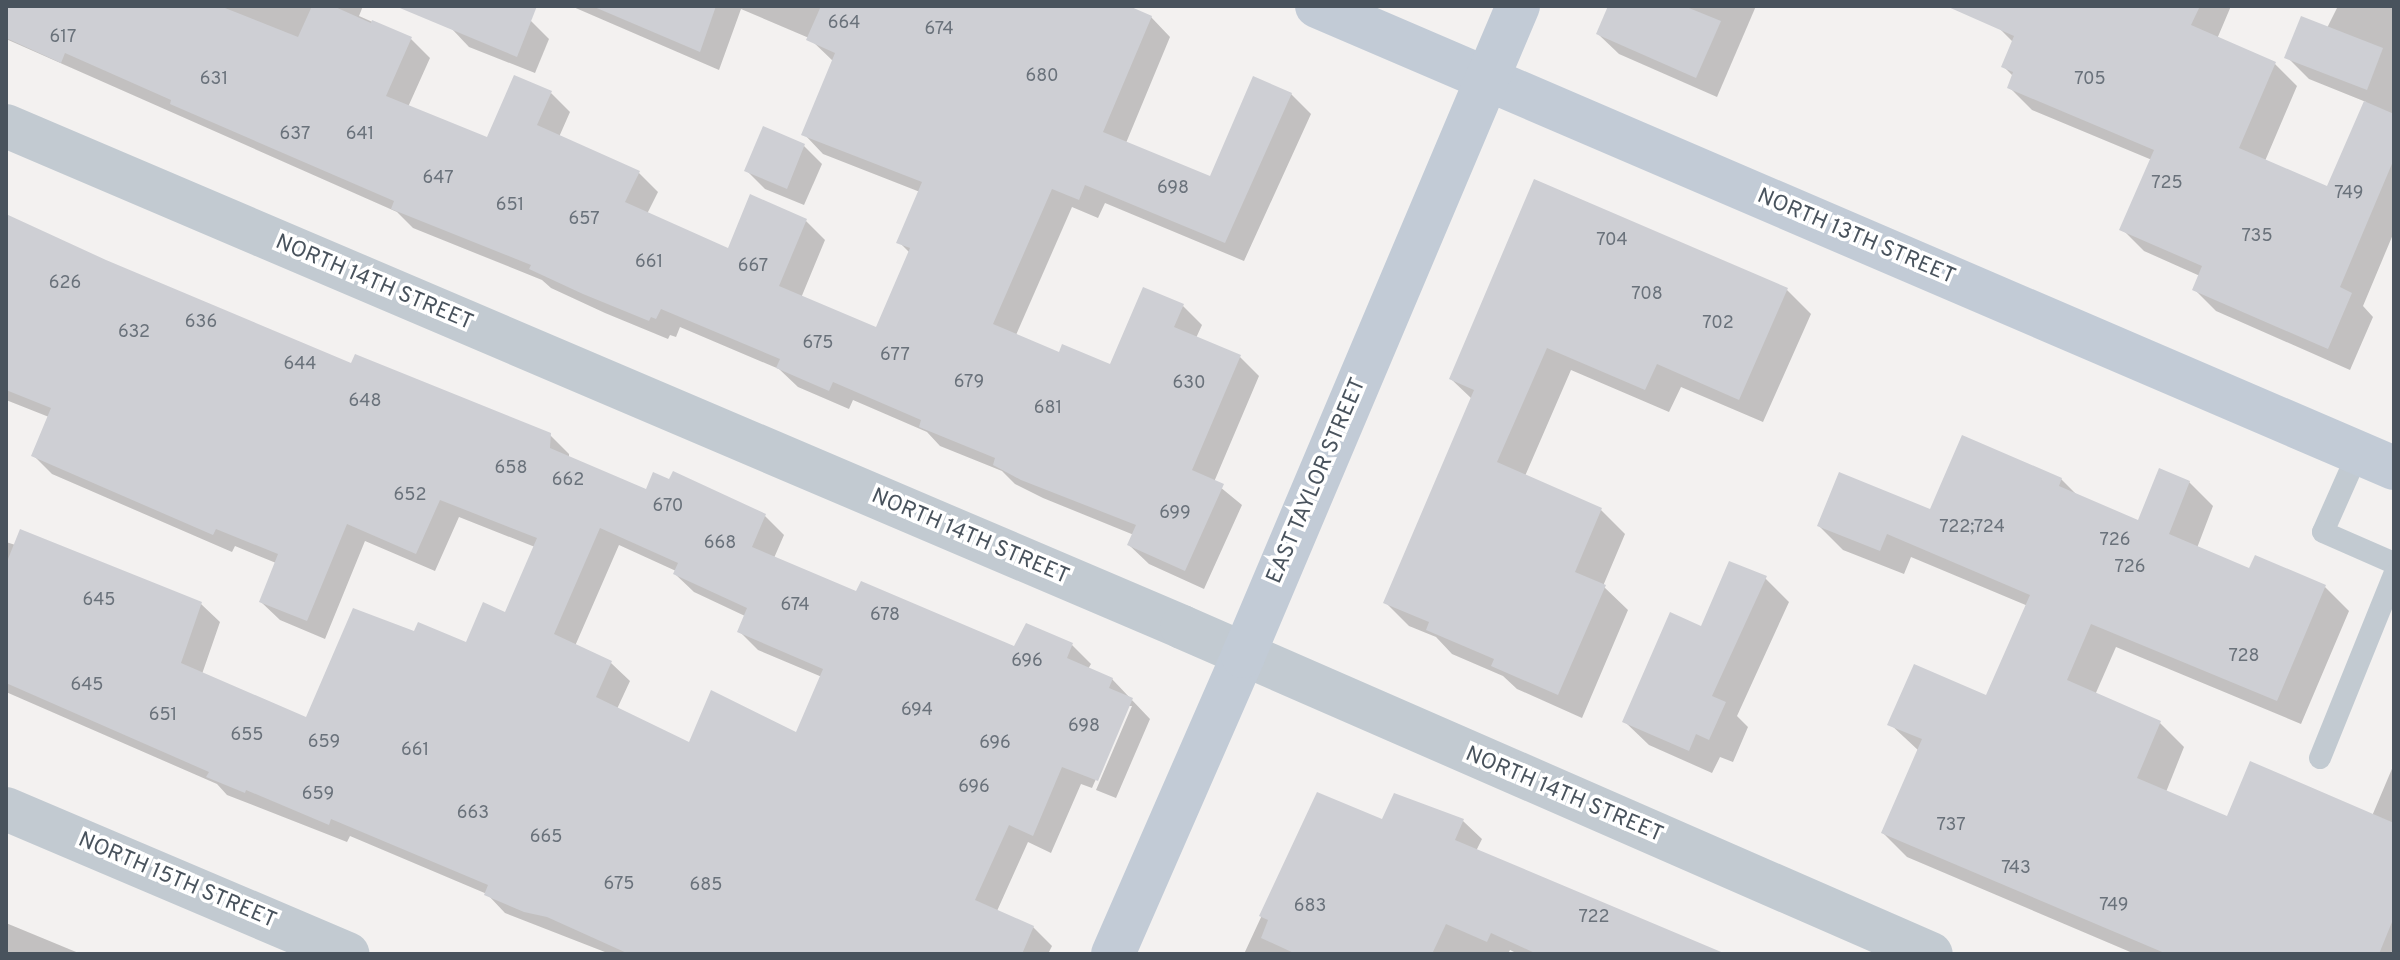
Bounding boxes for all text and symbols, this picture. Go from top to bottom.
house number: 664 [828,13,860,35]
house number: 674 [924,19,954,41]
house number: 617 [50,27,76,49]
house number: 680 [1025,66,1059,88]
house number: 631 [200,69,228,91]
house number: 705 [2074,69,2106,91]
house number: 637 [280,124,310,146]
house number: 641 [346,124,374,146]
house number: 647 [422,168,454,190]
house number: 725 [2151,173,2183,195]
house number: 698 [1157,178,1189,200]
street label: NORTH 13TH STREET [1753,183,1959,291]
house number: 749 [2334,183,2364,205]
house number: 651 [496,195,524,217]
house number: 657 [568,209,600,231]
house number: 735 [2241,226,2273,248]
street label: NORTH 14TH STREET [271,229,477,337]
house number: 704 [1596,230,1628,252]
house number: 661 [635,252,663,274]
house number: 667 [738,256,768,278]
house number: 626 [49,273,81,295]
house number: 708 [1631,284,1663,306]
house number: 636 [185,312,217,334]
house number: 702 [1702,313,1734,335]
house number: 632 [118,322,150,344]
house number: 675 [803,333,833,355]
house number: 677 [880,345,910,367]
house number: 644 [283,354,317,376]
house number: 679 [954,372,984,394]
house number: 630 [1173,373,1205,395]
street label: EAST TAYLOR STREET [1261,373,1373,589]
house number: 648 [349,391,381,413]
house number: 681 [1034,398,1062,420]
house number: 658 [495,458,527,480]
house number: 662 [552,470,584,492]
street label: NORTH 14TH STREET [867,483,1073,591]
house number: 652 [394,485,426,507]
house number: 670 [653,496,683,518]
house number: 699 [1159,503,1191,525]
house number: 722;724 [1939,517,2005,539]
house number: 726 [2100,530,2130,552]
house number: 668 [704,533,736,555]
house number: 726 [2115,557,2145,579]
house number: 645 [82,590,116,612]
house number: 674 [780,595,810,617]
house number: 678 [870,605,900,627]
house number: 728 [2228,646,2260,668]
house number: 696 [1011,651,1043,673]
house number: 645 [70,675,104,697]
house number: 694 [901,700,933,722]
house number: 651 [149,705,177,727]
house number: 698 [1068,716,1100,738]
house number: 655 [230,725,264,747]
house number: 659 [308,732,340,754]
house number: 696 [979,733,1011,755]
house number: 661 [401,740,429,762]
street label: NORTH 14TH STREET [1461,741,1667,849]
house number: 696 [958,777,990,799]
house number: 659 [302,784,334,806]
house number: 663 [457,803,489,825]
house number: 737 [1936,815,1966,837]
street label: NORTH 15TH STREET [74,827,280,935]
house number: 665 [530,827,562,849]
house number: 743 [2001,858,2031,880]
house number: 675 [604,874,634,896]
house number: 685 [690,875,722,897]
house number: 749 [2099,895,2129,917]
house number: 683 [1294,896,1326,918]
house number: 722 [1578,907,1610,929]

